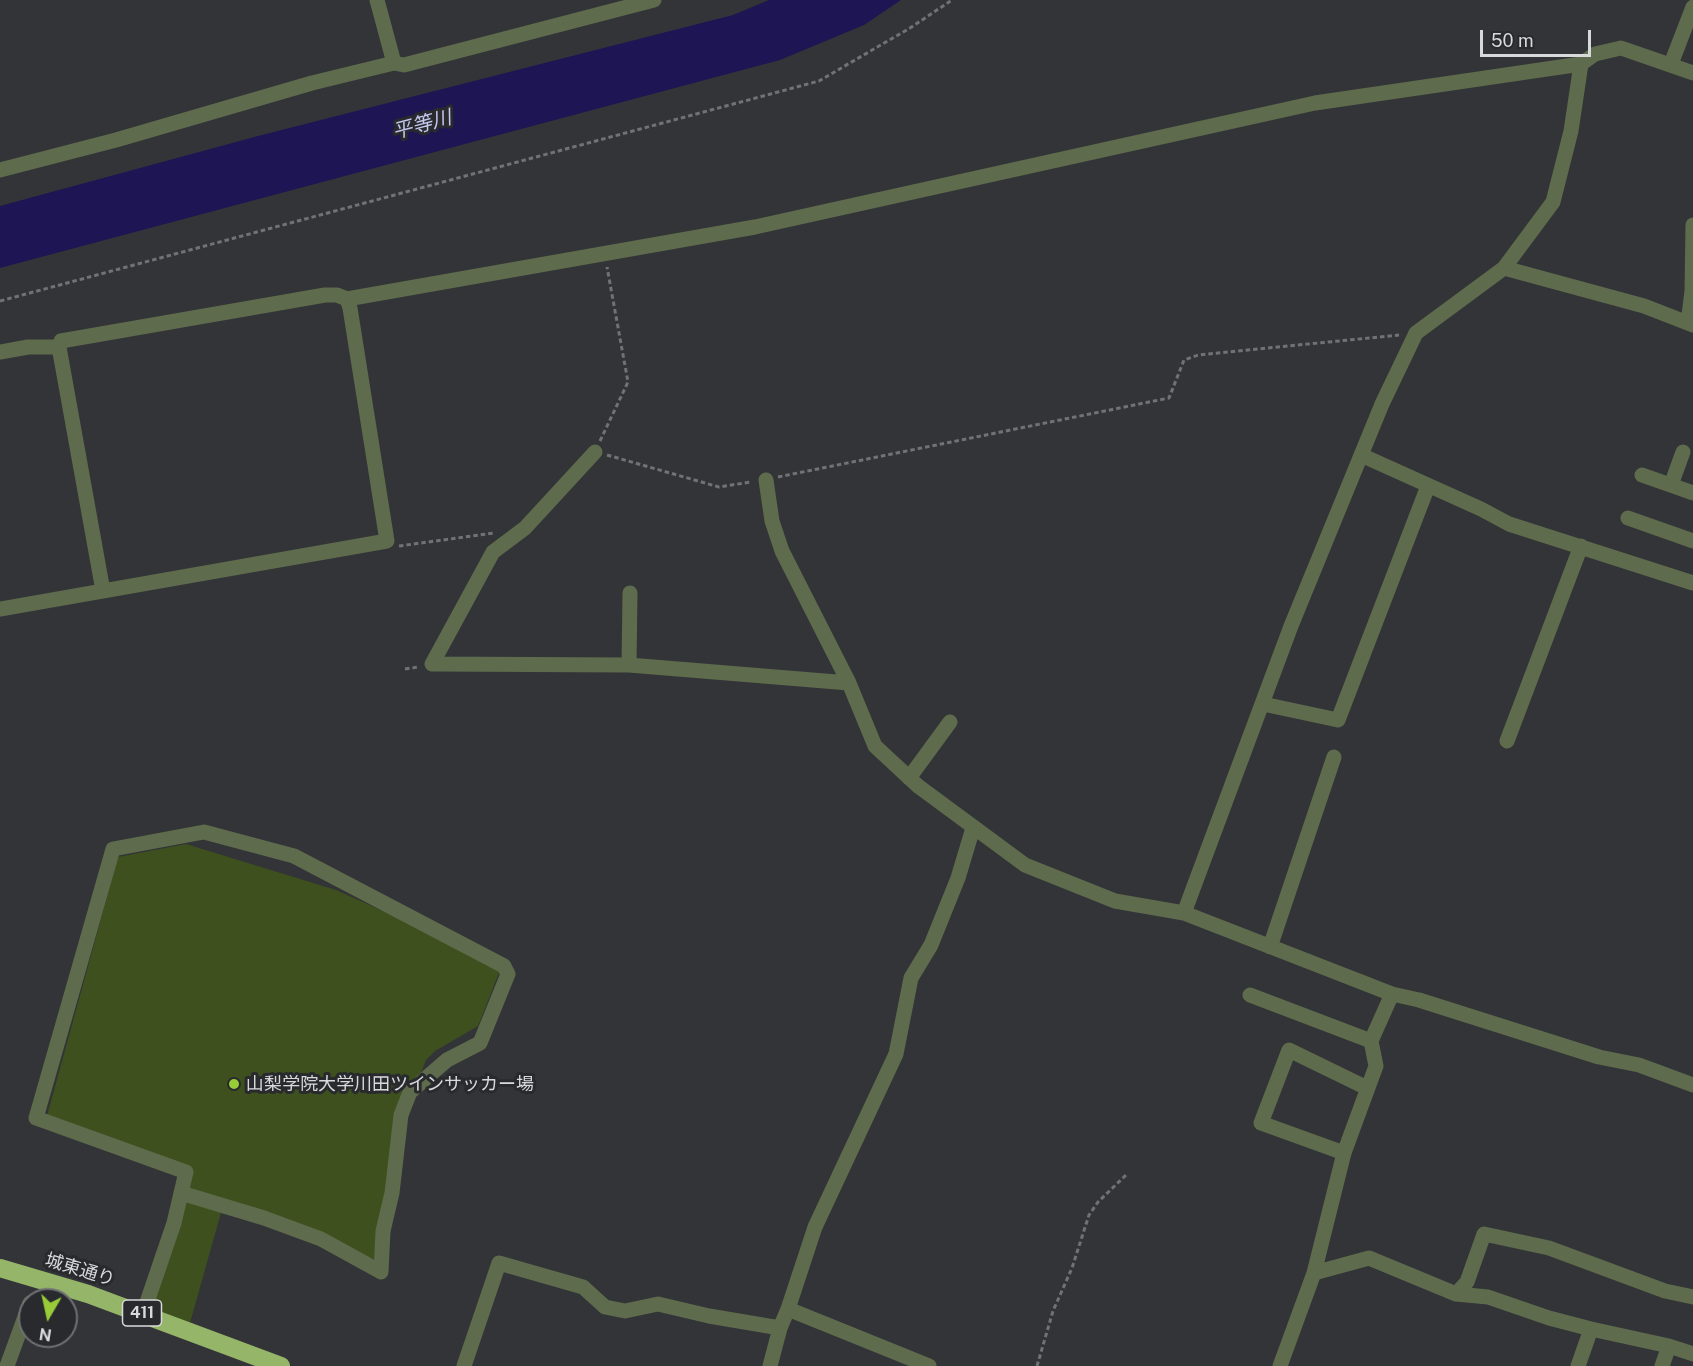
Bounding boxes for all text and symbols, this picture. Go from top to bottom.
scale bar [1483,18,1594,56]
text: 50 m [1491,30,1534,51]
water label: 平等川 [390,106,454,144]
place label: 山梨学院大学川田ツインサッカー場 [246,1073,534,1095]
marker: 山梨学院大学川田ツインサッカー場 [227,1077,241,1091]
street label: 城東通り [42,1249,118,1291]
north arrow [18,1288,78,1348]
road number: 411 [122,1300,162,1326]
text: N [38,1324,53,1345]

